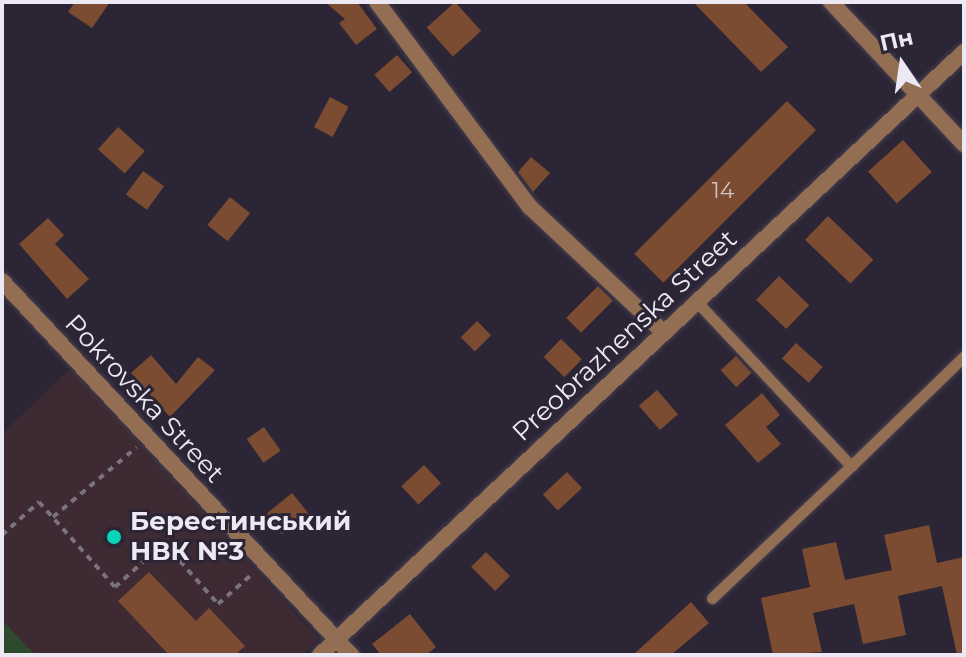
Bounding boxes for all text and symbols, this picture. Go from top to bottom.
text: Пн [877,23,916,57]
north arrow [862,24,942,104]
house number: 14 [712,178,734,204]
street label: Preobrazhenska Street [506,224,744,448]
street label: Pokrovska Street [58,308,230,490]
place label: Берестинський НВК №3 [130,506,351,568]
marker: Берестинський НВК №3 [105,528,123,546]

